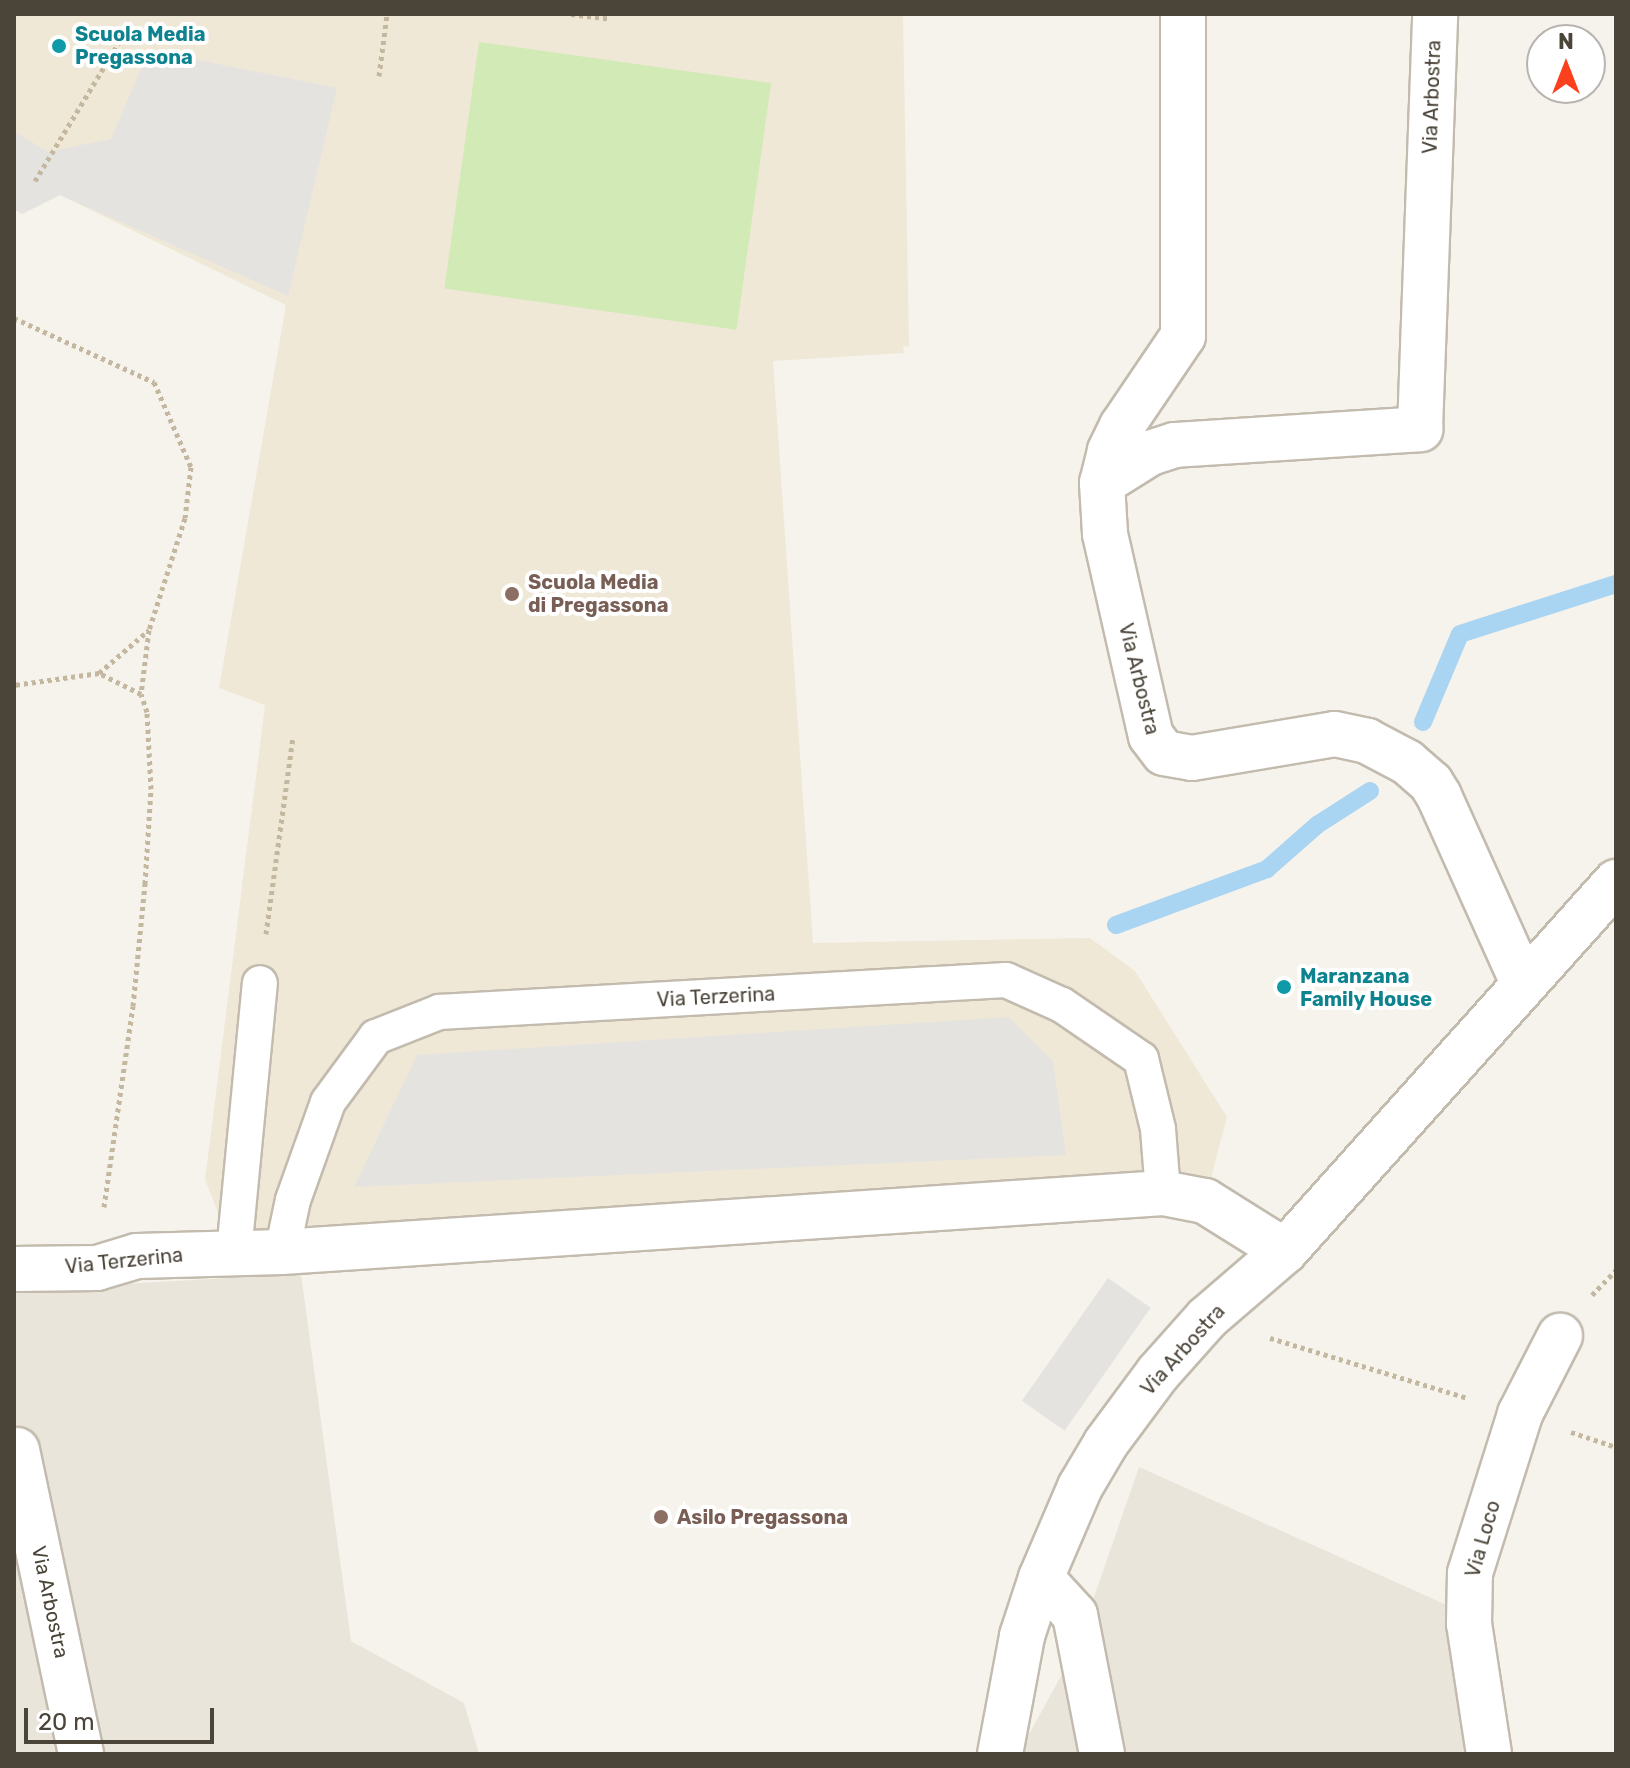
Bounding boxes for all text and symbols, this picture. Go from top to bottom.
place label: Scuola Media Pregassona [75,22,205,69]
north arrow [1526,24,1606,104]
text: N [1558,28,1574,55]
marker: Scuola Media Pregassona [50,37,68,55]
street label: Via Arbostra [1418,39,1446,155]
place label: Scuola Media di Pregassona [528,570,668,617]
marker: Scuola Media di Pregassona [503,585,521,603]
street label: Via Arbostra [1113,620,1165,738]
place label: Maranzana Family House [1300,964,1433,1011]
marker: Maranzana Family House [1275,978,1293,996]
street label: Via Terzerina [656,982,776,1012]
street label: Via Terzerina [64,1243,184,1279]
street label: Via Arbostra [1136,1299,1230,1401]
street label: Via Loco [1461,1498,1505,1580]
place label: Asilo Pregassona [677,1505,848,1529]
marker: Asilo Pregassona [652,1508,670,1526]
street label: Via Arbostra [26,1543,74,1661]
scale bar [28,1692,218,1742]
text: 20 m [38,1708,95,1736]

